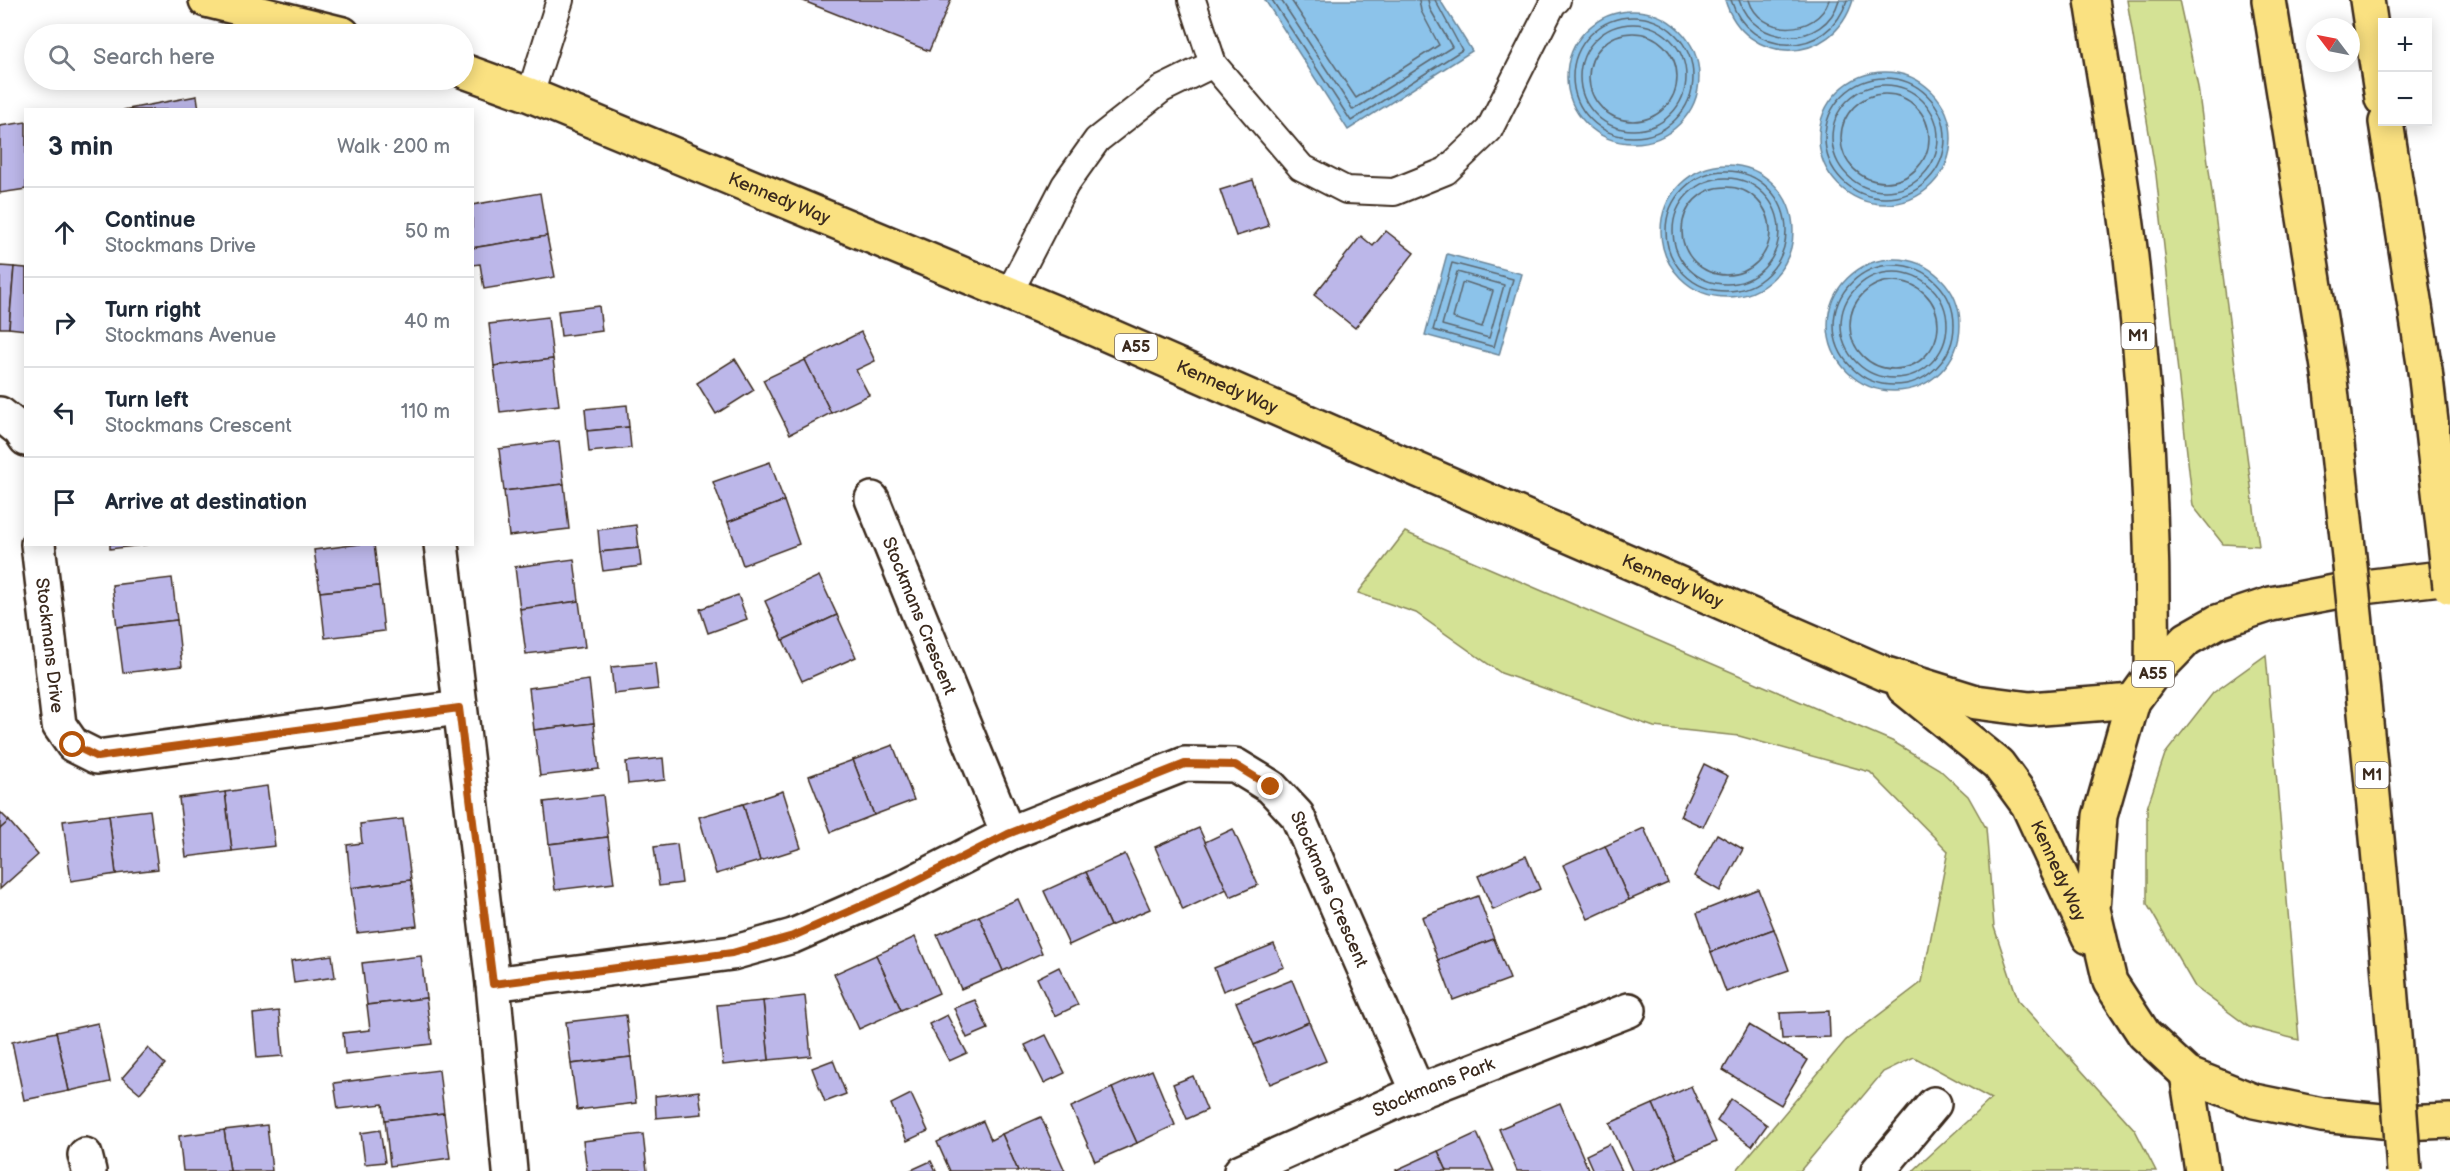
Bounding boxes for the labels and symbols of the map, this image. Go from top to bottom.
north arrow [2306,18,2360,72]
street label: Kennedy Way [725,168,834,229]
road number: M1 [2122,323,2154,349]
road number: A55 [1115,334,1157,360]
street label: Kennedy Way [1173,356,1282,418]
street label: Stockmans Crescent [878,534,961,698]
street label: Kennedy Way [1619,550,1727,613]
street label: Stockmans Drive [31,577,68,714]
road number: A55 [2132,661,2174,687]
route start [59,731,85,757]
road number: M1 [2356,762,2388,788]
route end [1257,773,1283,799]
street label: Stockmans Crescent [1286,808,1373,971]
street label: Kennedy Way [2026,817,2091,925]
street label: Stockmans Park [1369,1053,1497,1121]

